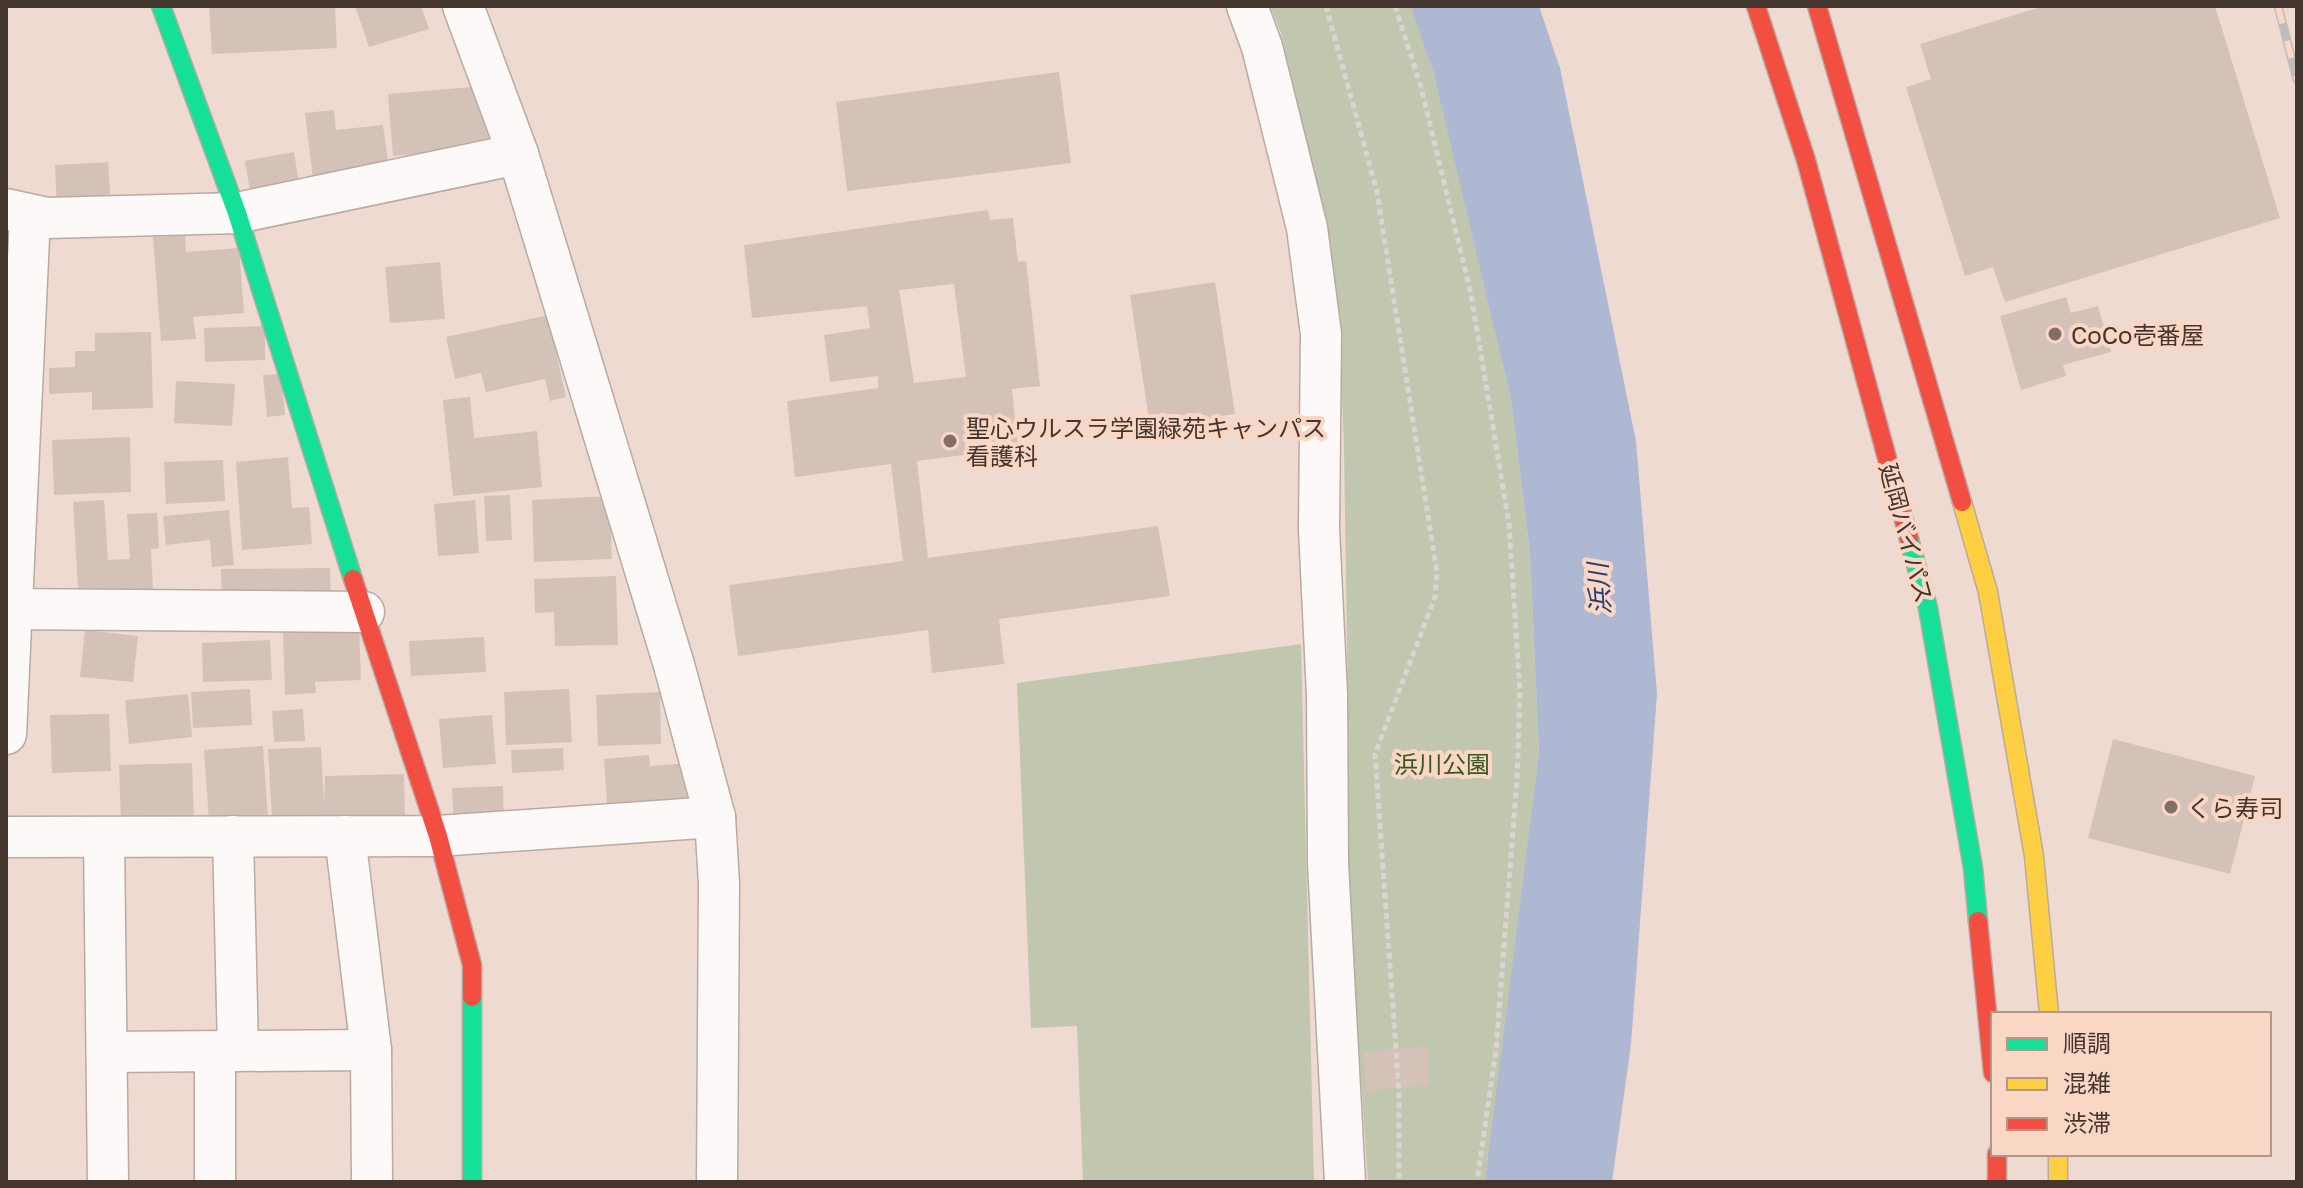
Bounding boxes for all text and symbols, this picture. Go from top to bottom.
place label: CoCo壱番屋 [2071,320,2204,349]
marker: CoCo壱番屋 [2046,325,2064,343]
place label: 聖心ウルスラ学園緑苑キャンパス 看護科 [966,413,1326,470]
marker: 聖心ウルスラ学園緑苑キャンパス 看護科 [941,432,959,450]
street label: 延岡バイパス [1874,460,1940,606]
water label: 浜川 [1582,559,1616,616]
park label: 浜川公園 [1394,749,1490,778]
place label: くら寿司 [2187,793,2283,822]
marker: くら寿司 [2162,798,2180,816]
legend [1991,1012,2271,1156]
text: 順調 [2063,1028,2111,1057]
text: 混雑 [2063,1068,2111,1097]
text: 渋滞 [2063,1108,2111,1137]

